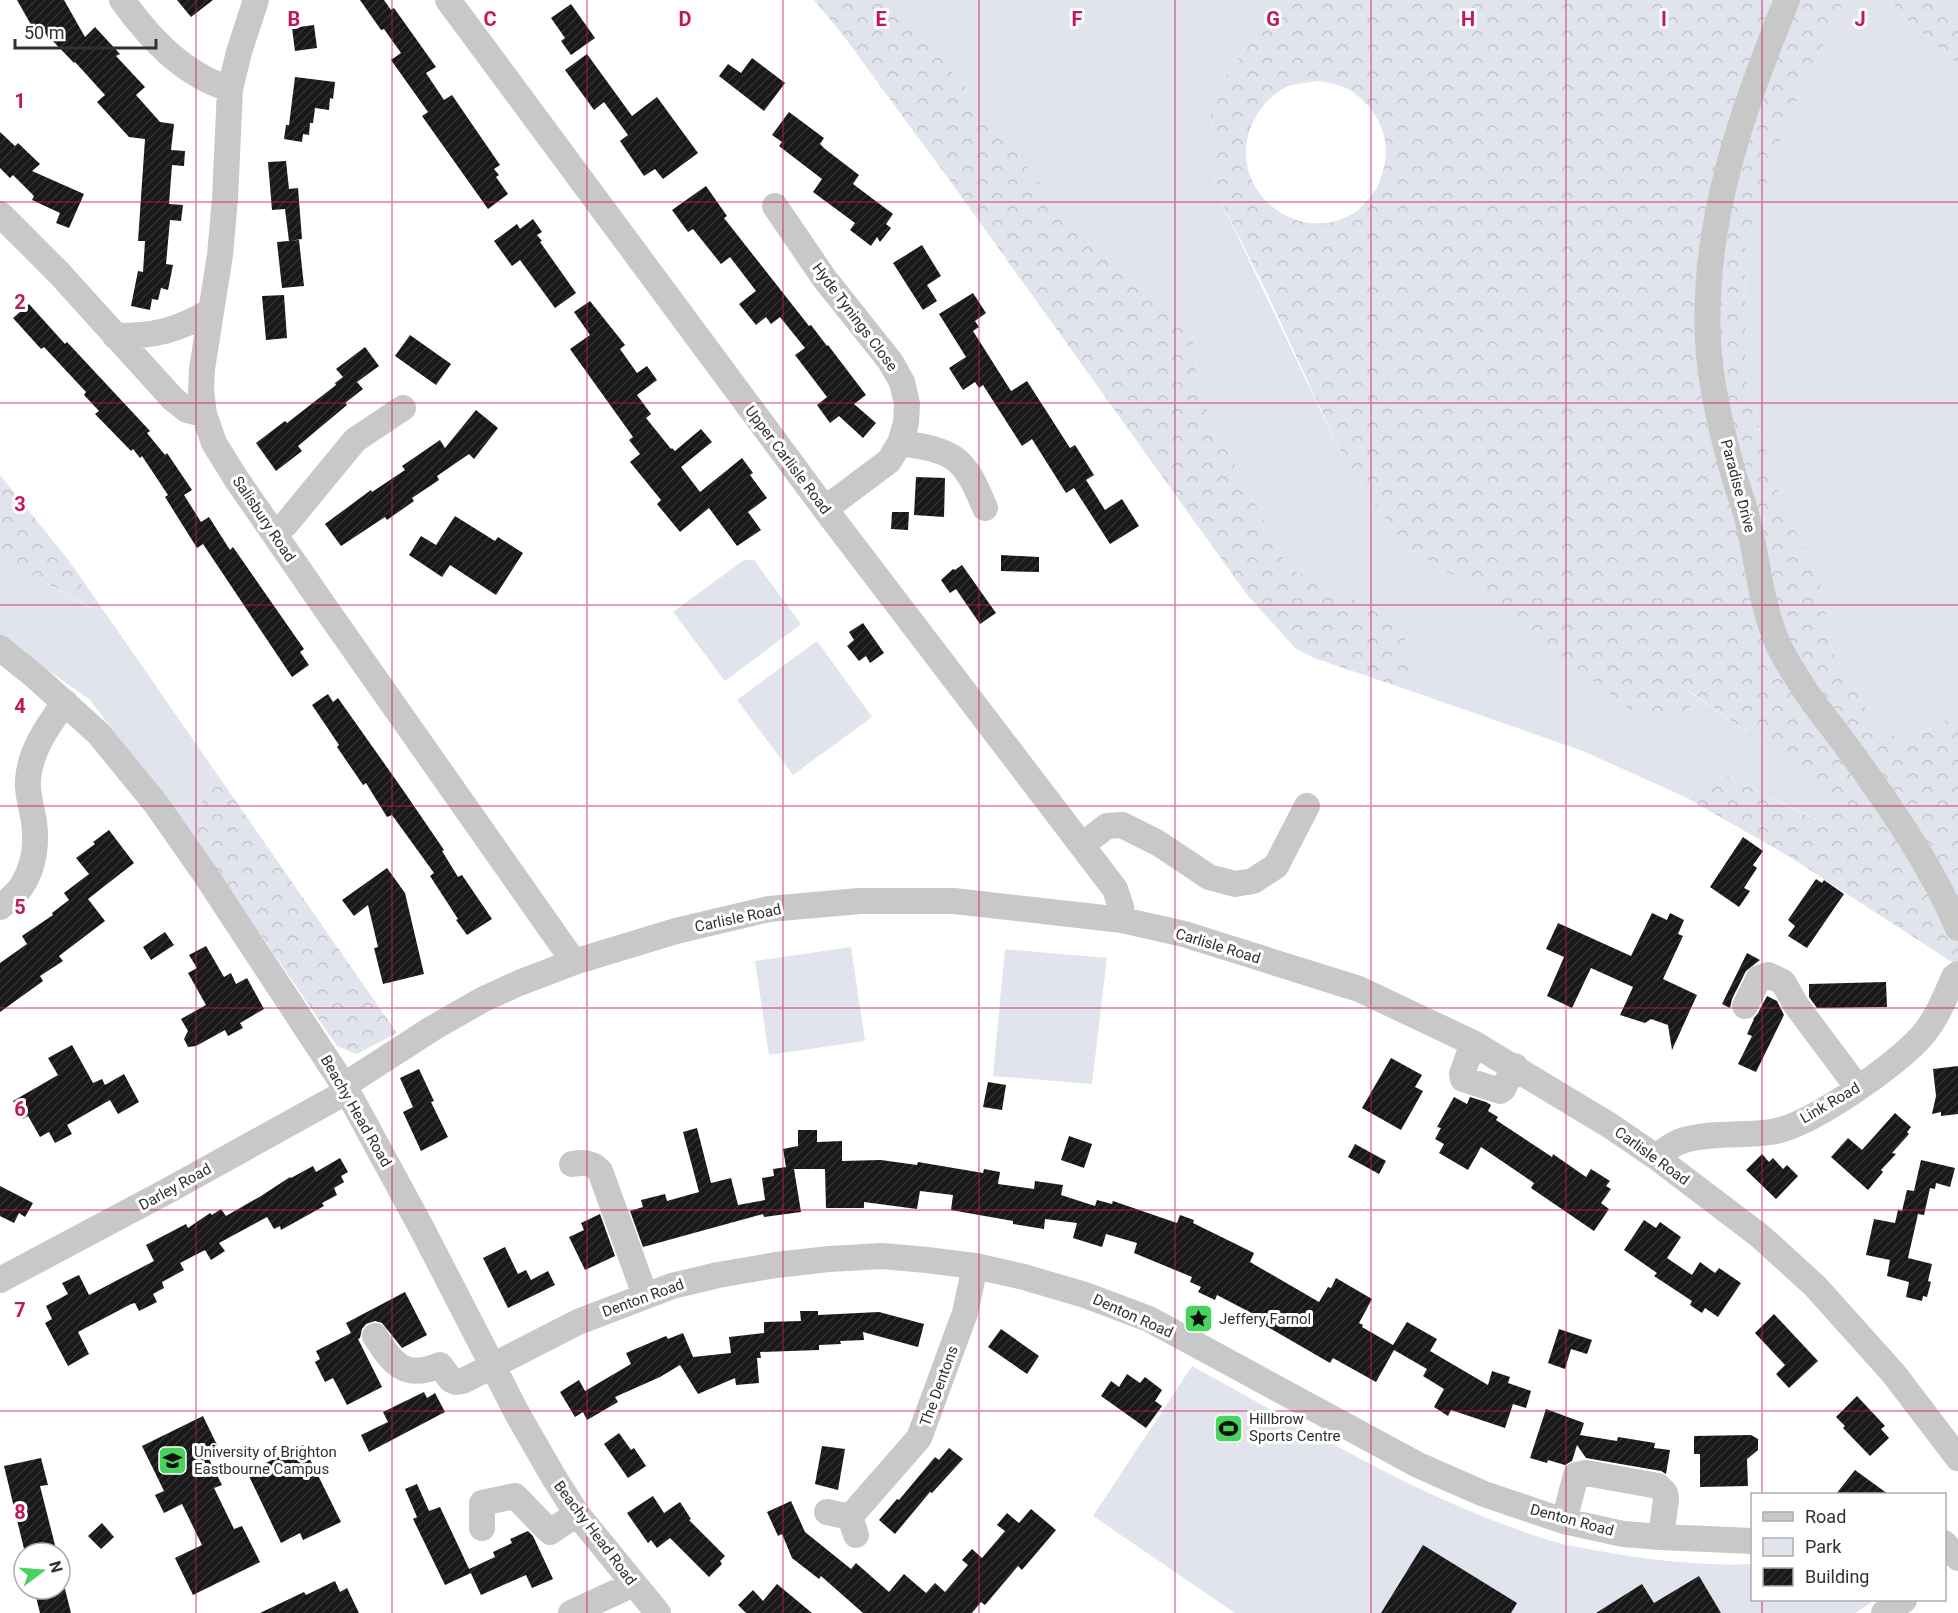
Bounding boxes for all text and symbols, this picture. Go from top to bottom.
text: B [288,7,300,31]
text: C [483,7,497,31]
text: D [679,7,692,31]
text: E [875,7,887,31]
text: F [1072,7,1083,31]
text: G [1266,7,1280,31]
text: H [1461,7,1475,31]
text: I [1661,7,1667,31]
text: J [1854,7,1866,31]
scale bar [15,12,156,50]
text: 50 m [24,22,64,43]
text: 1 [14,89,26,113]
street label: Hyde Tynings Close [808,259,902,375]
text: 2 [14,290,26,314]
street label: Upper Carlisle Road [741,402,835,518]
street label: Paradise Drive [1717,437,1759,535]
street label: Salisbury Road [229,473,299,565]
text: 3 [14,492,26,516]
text: 4 [14,694,26,718]
text: 5 [14,895,26,919]
street label: Carlisle Road [693,900,783,936]
street label: Carlisle Road [1173,925,1263,967]
street label: Beachy Head Road [317,1052,395,1170]
street label: Link Road [1797,1079,1863,1127]
text: 6 [14,1097,26,1121]
street label: Carlisle Road [1611,1123,1693,1189]
street label: Darley Road [136,1160,214,1214]
street label: Denton Road [600,1275,686,1321]
street label: Denton Road [1090,1290,1176,1342]
text: 7 [14,1298,26,1322]
place icon: Jeffery Farnol [1182,1303,1214,1335]
place label: Jeffery Farnol [1219,1310,1311,1328]
street label: The Dentons [916,1343,962,1429]
place label: Hillbrow Sports Centre [1249,1410,1341,1445]
sports icon: Hillbrow Sports Centre [1212,1412,1244,1444]
place label: University of Brighton Eastbourne Campus [194,1443,337,1478]
school or university icon: University of Brighton Eastbourne Campus [157,1445,189,1477]
street label: Beachy Head Road [550,1477,640,1589]
legend [1751,1493,1946,1601]
text: 8 [14,1500,26,1524]
street label: Denton Road [1528,1500,1616,1540]
text: Road [1805,1506,1846,1527]
text: Park [1805,1536,1842,1557]
north arrow [12,1541,72,1601]
text: N [45,1559,67,1575]
text: Building [1805,1566,1869,1587]

